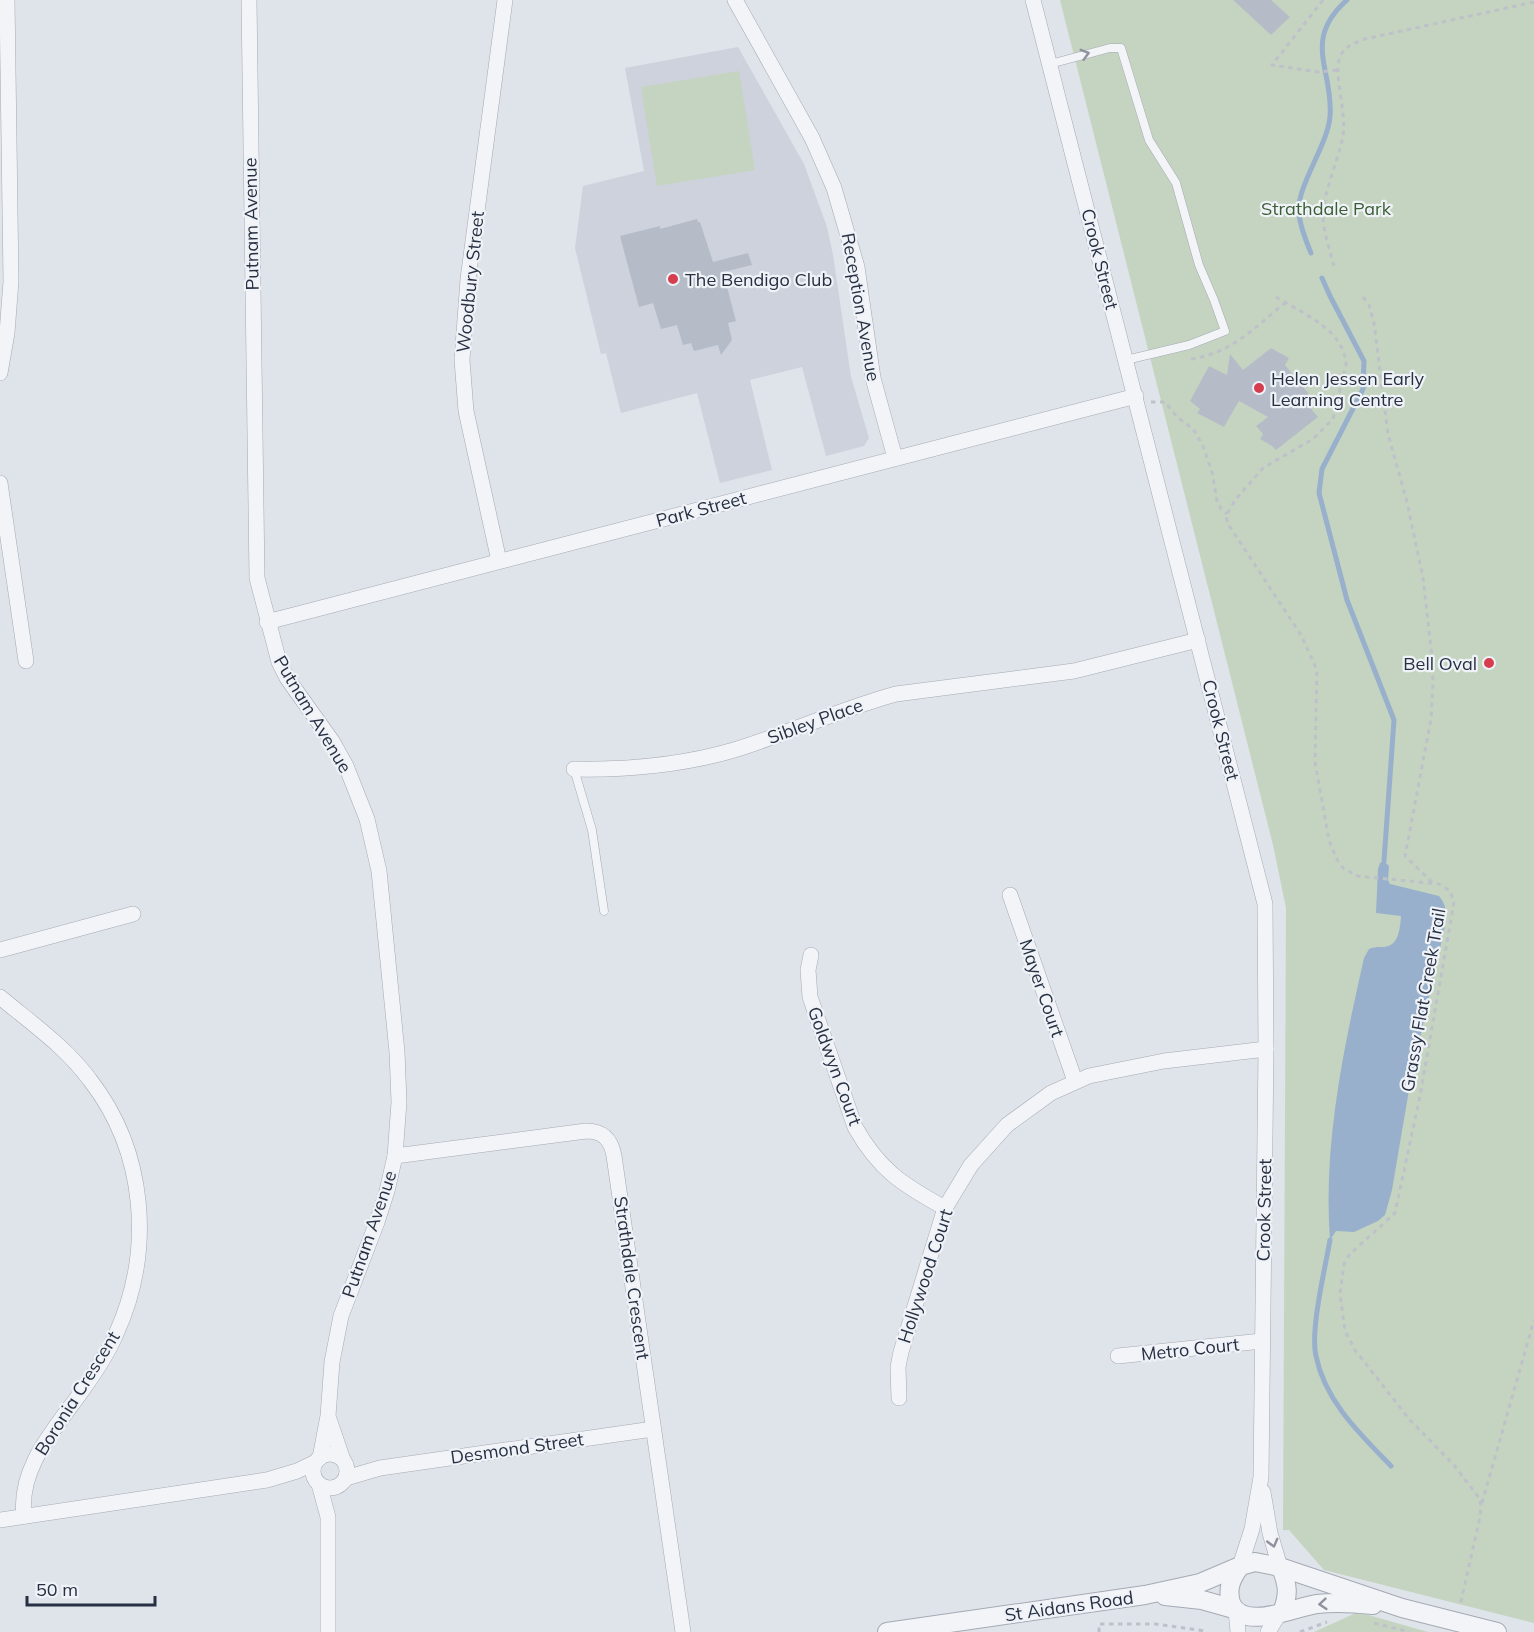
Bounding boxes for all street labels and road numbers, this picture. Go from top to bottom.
street label: Putnam Avenue [238,157,264,291]
street label: Crook Street [1076,206,1124,312]
street label: Woodbury Street [451,210,489,354]
street label: Reception Avenue [837,231,885,383]
street label: Park Street [653,486,749,532]
street label: Putnam Avenue [269,651,357,777]
street label: Crook Street [1197,677,1245,783]
street label: Sibley Place [764,693,866,749]
street label: Grassy Flat Creek Trail [1396,906,1450,1094]
street label: Mayer Court [1014,936,1070,1040]
street label: Goldwyn Court [803,1003,867,1129]
street label: Crook Street [1252,1158,1276,1262]
street label: Putnam Avenue [337,1167,401,1301]
street label: Strathdale Crescent [609,1195,655,1361]
street label: Hollywood Court [892,1206,958,1346]
street label: Boronia Crescent [30,1327,124,1459]
street label: Metro Court [1140,1332,1240,1366]
street label: Desmond Street [449,1427,585,1469]
street label: St Aidans Road [1003,1586,1135,1626]

